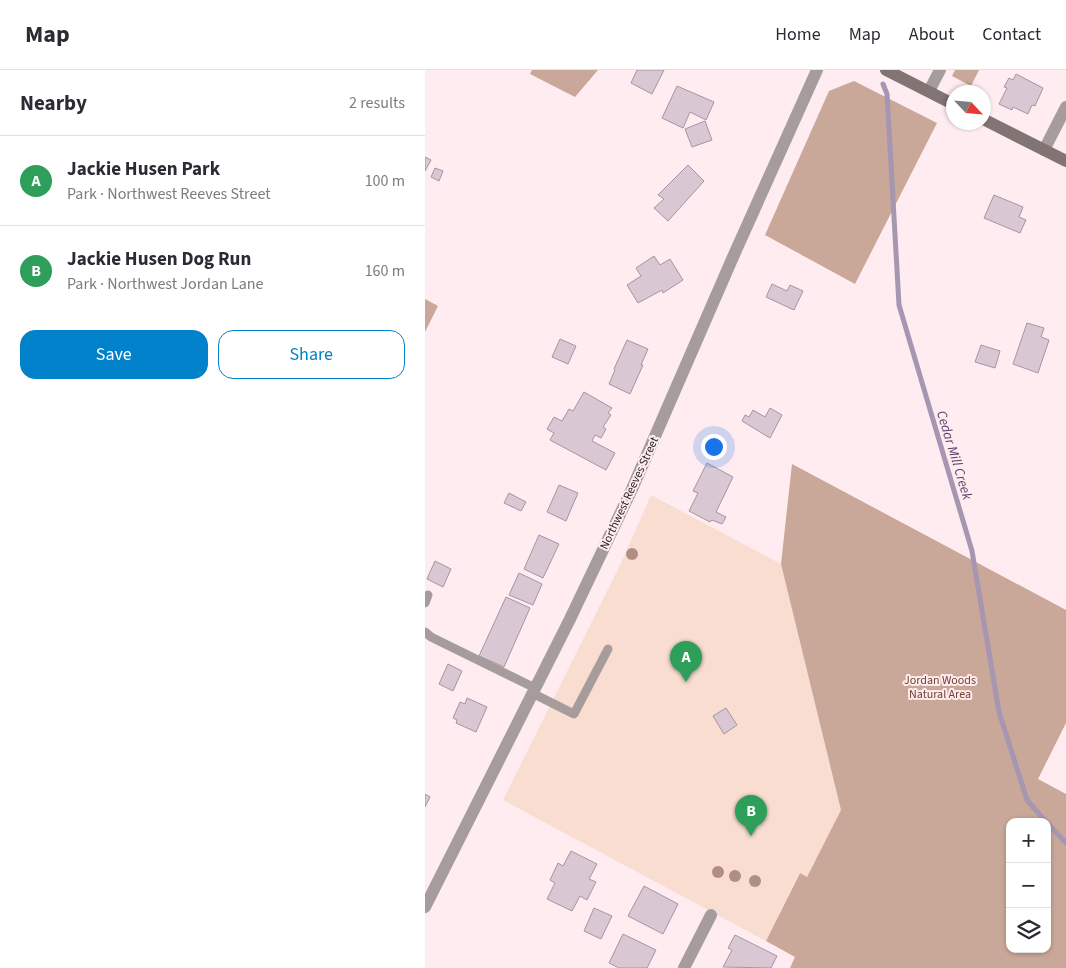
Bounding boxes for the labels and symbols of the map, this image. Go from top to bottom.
north arrow [946,85,991,130]
water label: Cedar Mill Creek [931,408,977,503]
street label: Northwest Reeves Street [596,434,663,552]
your location [701,434,727,460]
pin: A [670,641,702,682]
park label: Jordan Woods Natural Area [904,672,976,703]
pin: B [735,795,767,836]

